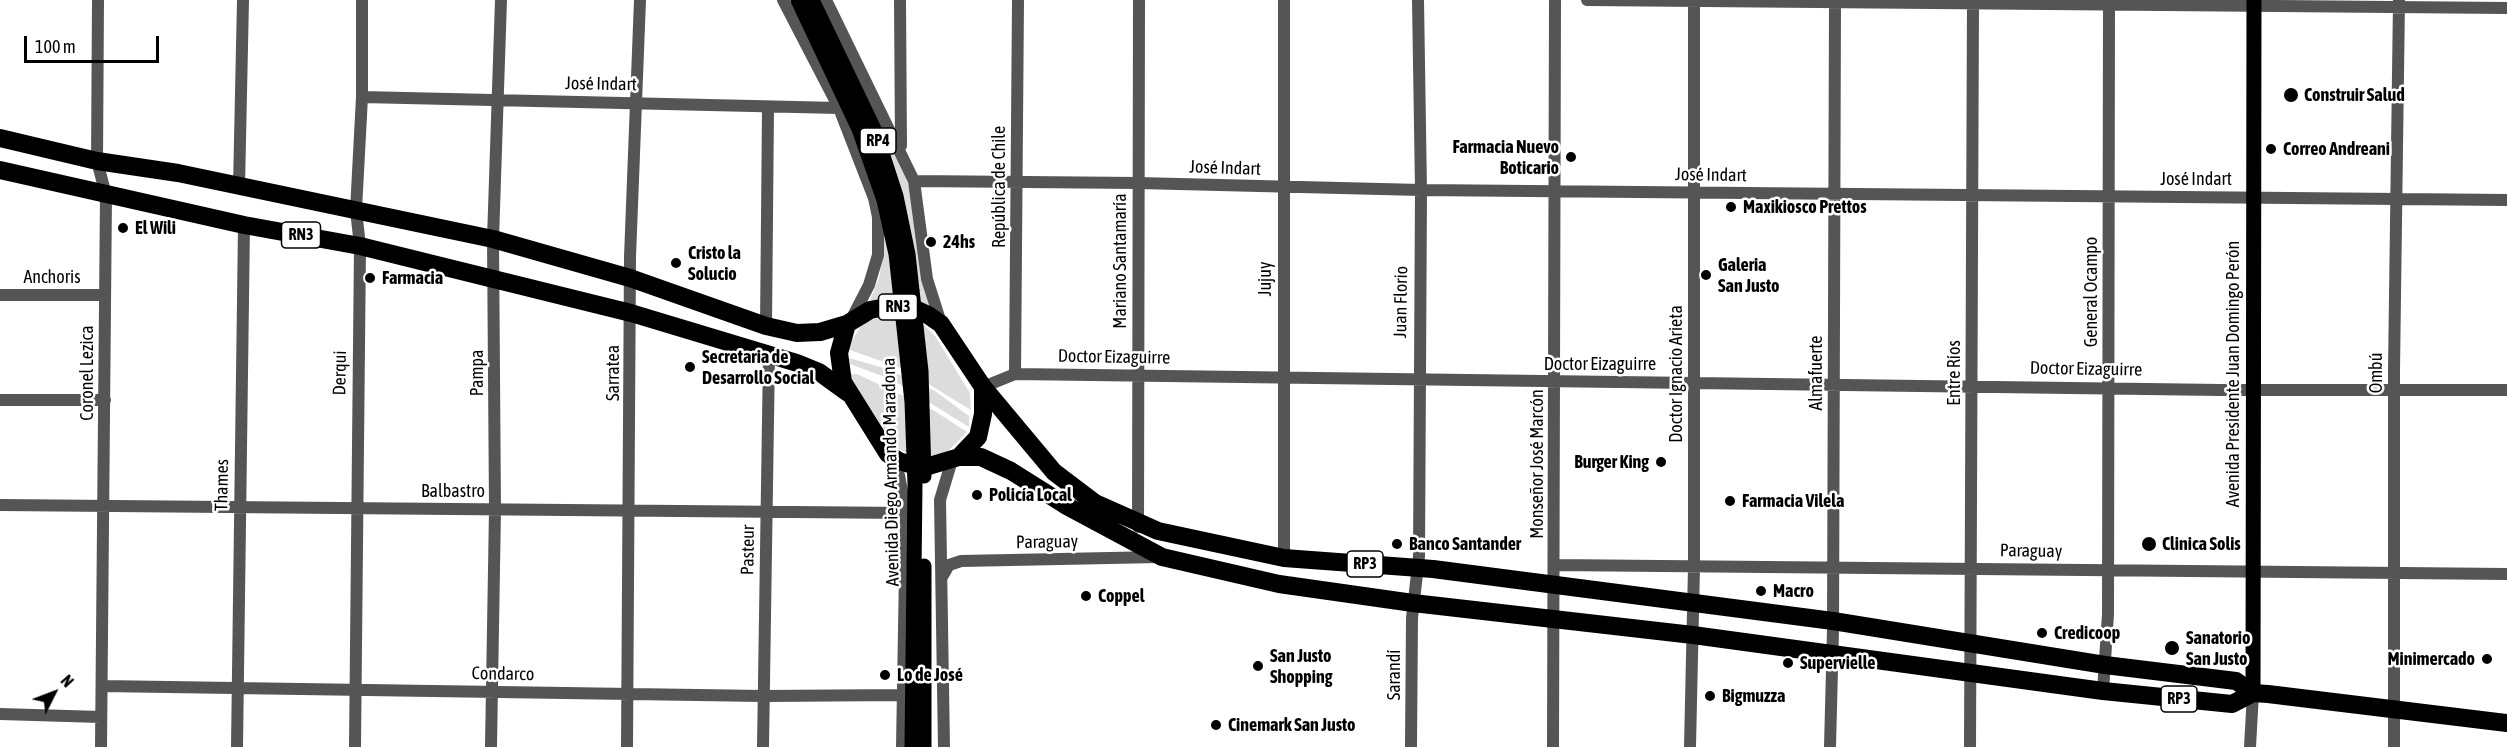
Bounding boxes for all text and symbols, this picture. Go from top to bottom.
scale bar [27,24,162,62]
text: 100 m [35,36,76,57]
street label: José Indart [565,73,637,95]
place label: Construir Salud [2304,84,2405,106]
marker: Construir Salud [2282,86,2300,104]
street label: República de Chile [988,126,1010,248]
road number: RP4 [860,128,896,154]
place label: Farmacia Nuevo Boticario [1452,136,1559,178]
place label: Correo Andreani [2283,138,2390,160]
marker: Correo Andreani [2264,142,2278,156]
marker: Farmacia Nuevo Boticario [1564,150,1578,164]
street label: José Indart [1189,156,1261,180]
street label: José Indart [1675,164,1747,186]
street label: José Indart [2160,168,2232,190]
street label: Mariano Santamaría [1109,193,1131,329]
place label: Maxikiosco Prettos [1743,196,1867,218]
marker: Maxikiosco Prettos [1724,200,1738,214]
place label: El Wili [135,217,176,239]
marker: El Wili [116,221,130,235]
road number: RN3 [282,222,320,248]
place label: 24hs [943,231,975,253]
marker: 24hs [924,235,938,249]
street label: General Ocampo [2080,237,2102,347]
street label: Avenida Presidente Juan Domingo Perón [2222,241,2244,507]
place label: Cristo la Solucio [688,242,741,284]
place label: Galeria San Justo [1718,254,1779,296]
marker: Cristo la Solucio [669,256,683,270]
street label: Jujuy [1254,262,1276,296]
street label: Anchoris [23,266,81,288]
street label: Juan Florio [1390,266,1412,338]
place label: Farmacia [382,267,443,289]
marker: Galeria San Justo [1699,268,1713,282]
marker: Farmacia [363,271,377,285]
road number: RN3 [878,294,918,320]
street label: Doctor Ignacio Arieta [1665,305,1687,443]
street label: Coronel Lezica [76,325,98,421]
street label: Almafuerte [1805,335,1827,411]
street label: Entre Ríos [1943,340,1965,406]
street label: Sarratea [602,345,624,401]
street label: Doctor Eizaguirre [1058,345,1170,369]
place label: Secretaria de Desarrollo Social [702,346,814,388]
street label: Derqui [329,350,351,396]
street label: Pampa [466,350,488,396]
street label: Doctor Eizaguirre [1544,353,1656,375]
street label: Ombú [2365,353,2387,393]
street label: Doctor Eizaguirre [2030,357,2142,381]
street label: Avenida Diego Armando Maradona [878,358,904,586]
marker: Secretaria de Desarrollo Social [683,360,697,374]
street label: Monseñor José Marcón [1526,389,1548,539]
place label: Burger King [1574,451,1649,473]
marker: Burger King [1654,455,1668,469]
street label: Thames [211,459,233,511]
street label: Balbastro [421,480,485,502]
place label: Policía Local [989,484,1072,506]
marker: Policía Local [970,488,984,502]
place label: Farmacia Vilela [1742,490,1844,512]
marker: Farmacia Vilela [1723,494,1737,508]
street label: Pasteur [737,525,759,575]
street label: Paraguay [1016,531,1078,553]
place label: Banco Santander [1409,533,1521,555]
place label: Clinica Solis [2162,533,2241,555]
marker: Clinica Solis [2140,535,2158,553]
marker: Banco Santander [1390,537,1404,551]
street label: Paraguay [2000,540,2062,562]
road number: RP3 [1347,551,1383,577]
place label: Macro [1773,580,1814,602]
marker: Macro [1754,584,1768,598]
place label: Coppel [1098,585,1145,607]
marker: Coppel [1079,589,1093,603]
place label: Credicoop [2054,622,2120,644]
marker: Credicoop [2035,626,2049,640]
place label: Sanatorio San Justo [2186,627,2250,670]
marker: Sanatorio San Justo [2163,639,2181,657]
place label: San Justo Shopping [1270,645,1332,688]
place label: Minimercado [2387,648,2475,670]
street label: Sarandí [1383,650,1405,700]
place label: Supervielle [1800,652,1876,674]
marker: Minimercado [2480,652,2494,666]
marker: Supervielle [1781,656,1795,670]
marker: San Justo Shopping [1251,659,1265,673]
north arrow [24,663,84,723]
street label: Condarco [472,663,534,685]
place label: Lo de José [897,664,963,686]
marker: Lo de José [878,668,892,682]
text: N [58,671,77,690]
place label: Bigmuzza [1722,685,1785,707]
road number: RP3 [2161,686,2197,712]
marker: Bigmuzza [1703,689,1717,703]
place label: Cinemark San Justo [1228,714,1356,736]
marker: Cinemark San Justo [1209,718,1223,732]

